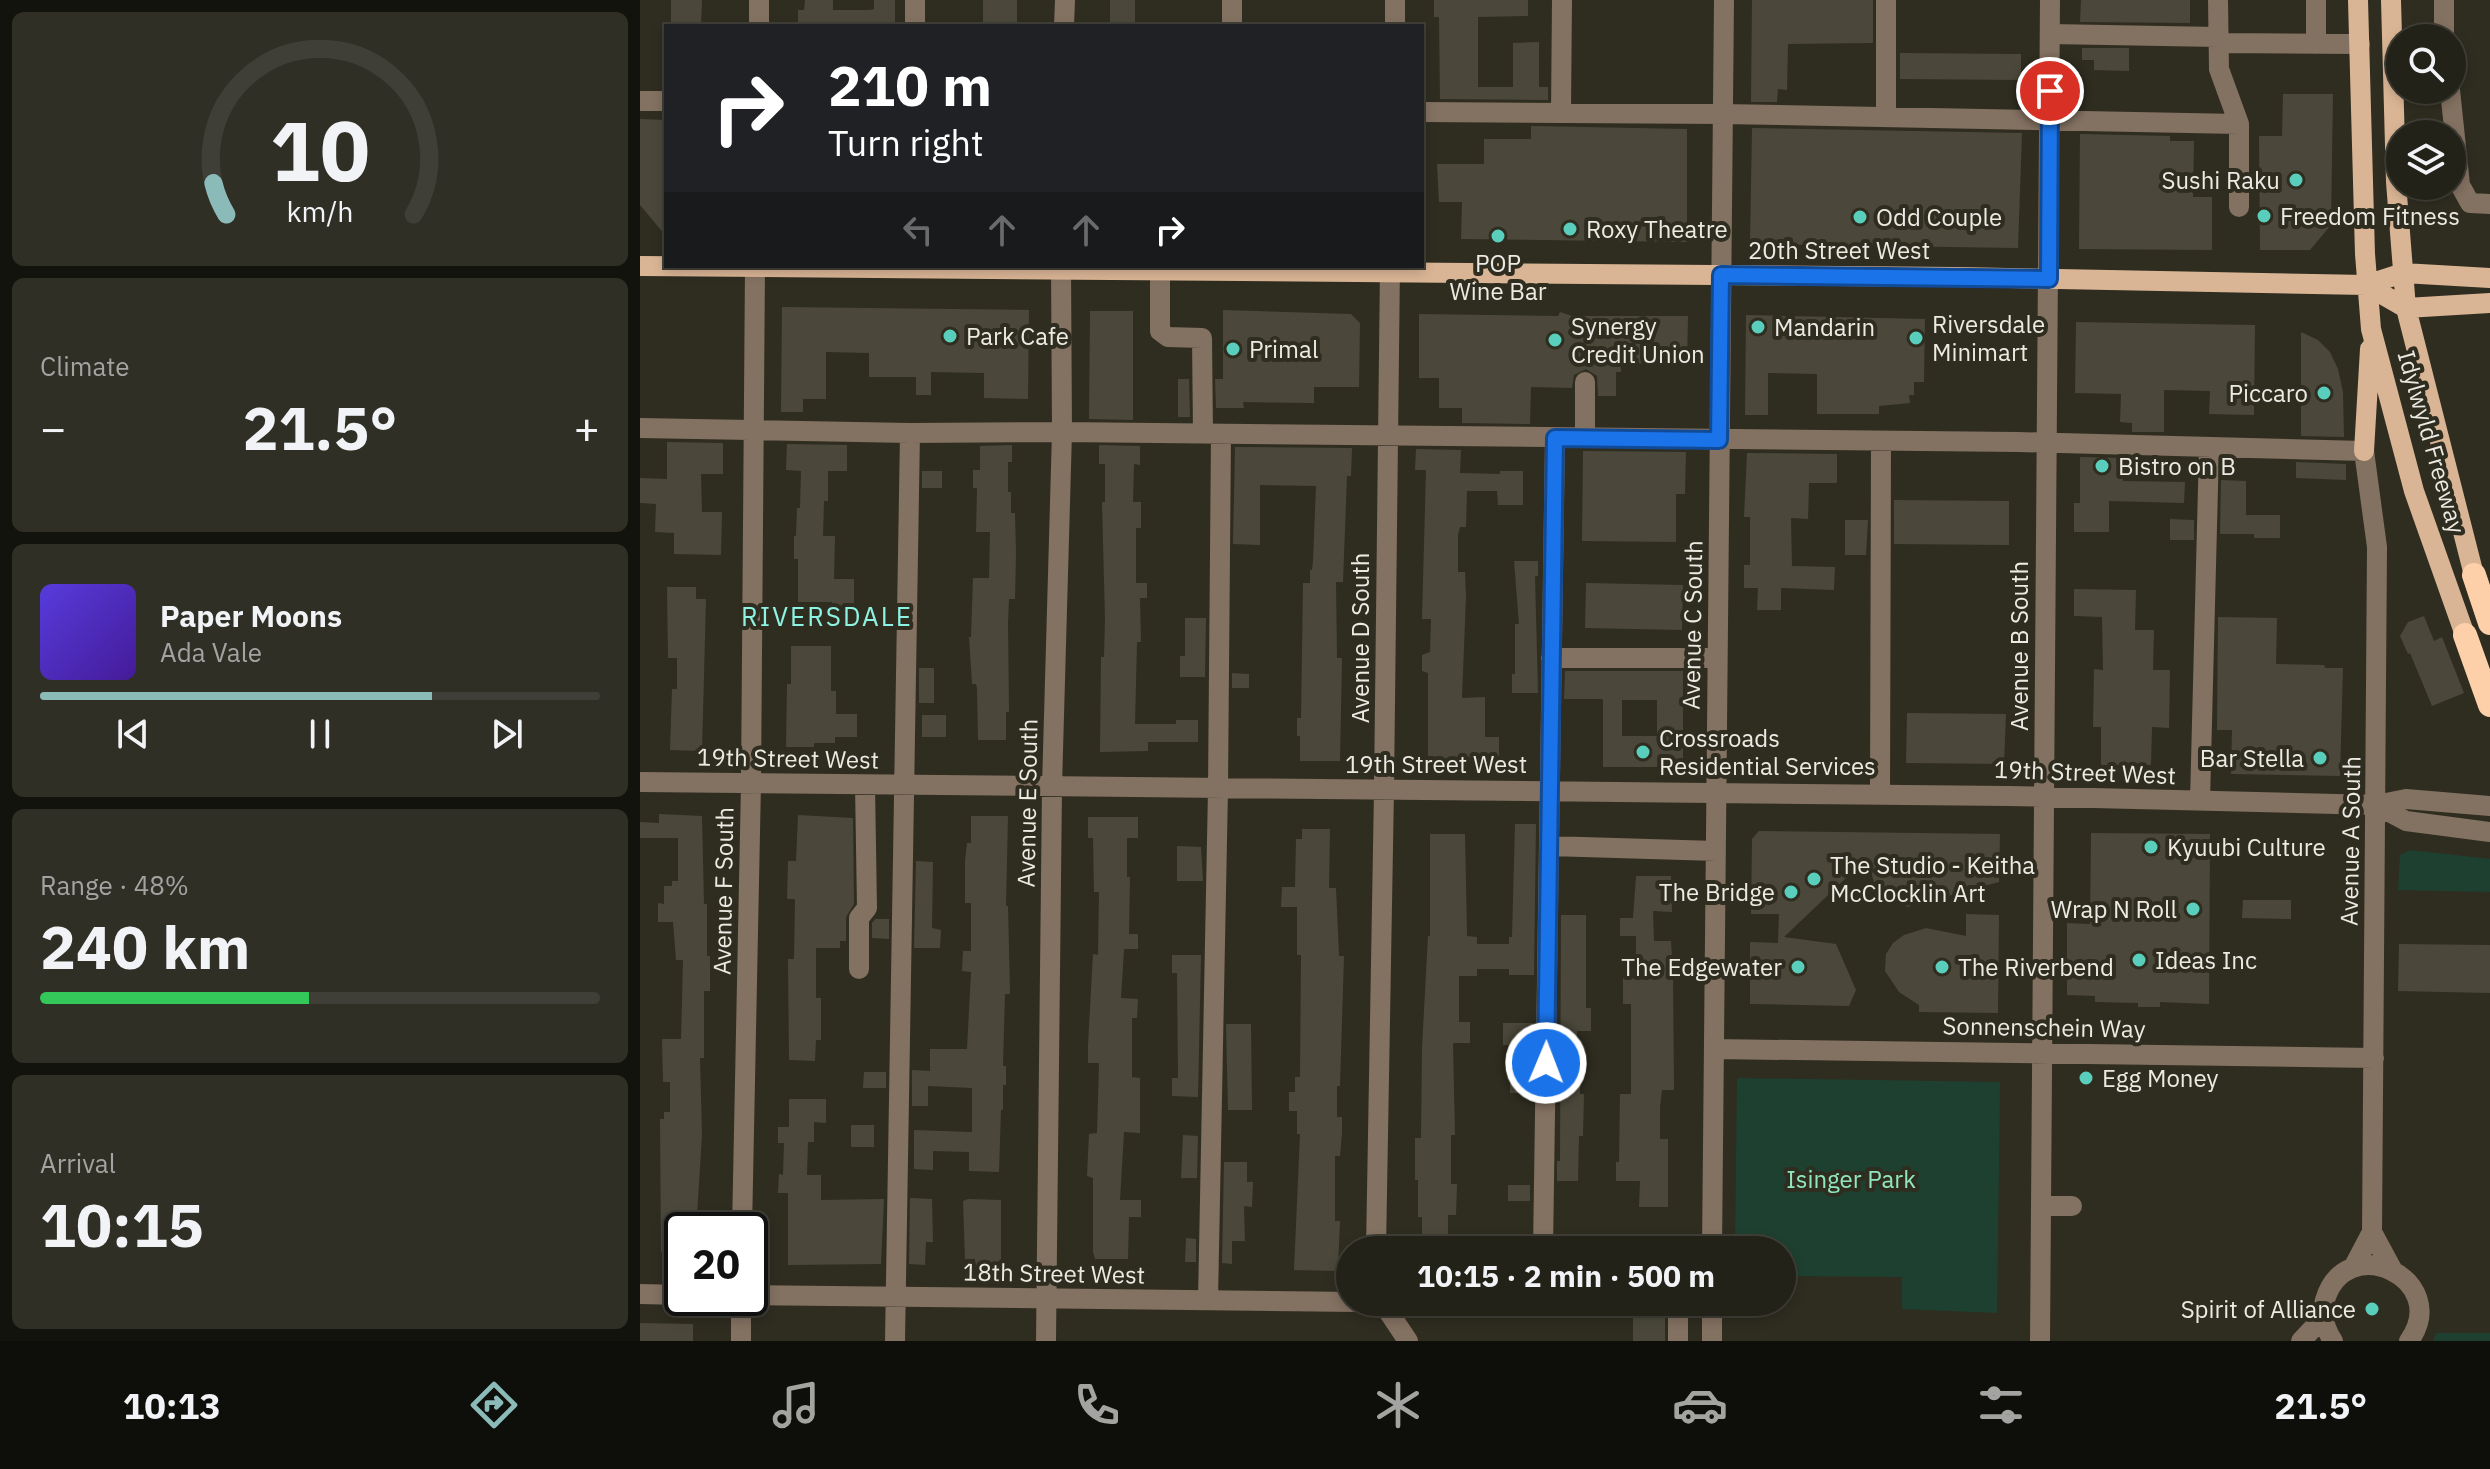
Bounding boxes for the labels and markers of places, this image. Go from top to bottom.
pin [2016,57,2084,125]
place label: Sushi Raku [2161,164,2280,196]
marker: Sushi Raku [2287,171,2305,189]
place label: Freedom Fitness [2280,200,2460,232]
place label: Odd Couple [1876,201,2002,233]
marker: Freedom Fitness [2255,207,2273,225]
marker: Odd Couple [1851,208,1869,226]
place label: Roxy Theatre [1586,213,1728,245]
marker: Roxy Theatre [1561,220,1579,238]
marker: POP Wine Bar [1489,227,1507,245]
place label: POP Wine Bar [1449,247,1547,307]
place label: Riversdale Minimart [1932,308,2045,368]
place label: Synergy Credit Union [1571,310,1705,370]
place label: Mandarin [1774,311,1875,343]
marker: Mandarin [1749,318,1767,336]
place label: Park Cafe [966,320,1069,352]
marker: Park Cafe [941,327,959,345]
marker: Riversdale Minimart [1907,329,1925,347]
marker: Synergy Credit Union [1546,331,1564,349]
place label: Primal [1249,333,1318,365]
marker: Primal [1224,340,1242,358]
place label: Piccaro [2229,377,2308,409]
marker: Piccaro [2315,384,2333,402]
place label: Bistro on B [2118,450,2236,482]
marker: Bistro on B [2093,457,2111,475]
place label: Crossroads Residential Services [1659,722,1876,782]
place label: Bar Stella [2200,742,2304,774]
marker: Crossroads Residential Services [1634,743,1652,761]
marker: Bar Stella [2311,749,2329,767]
place label: Kyuubi Culture [2167,831,2326,863]
marker: Kyuubi Culture [2142,838,2160,856]
place label: The Studio - Keitha McClocklin Art [1830,849,2035,909]
marker: The Studio - Keitha McClocklin Art [1805,870,1823,888]
place label: The Bridge [1659,876,1775,908]
marker: The Bridge [1782,883,1800,901]
place label: Wrap N Roll [2051,893,2177,925]
marker: Wrap N Roll [2184,900,2202,918]
place label: Ideas Inc [2155,944,2257,976]
place label: The Edgewater [1621,951,1782,983]
place label: The Riverbend [1958,951,2114,983]
marker: Ideas Inc [2130,951,2148,969]
marker: The Edgewater [1789,958,1807,976]
marker: The Riverbend [1933,958,1951,976]
place label: Egg Money [2102,1062,2219,1094]
marker: Egg Money [2077,1069,2095,1087]
place label: Spirit of Alliance [2181,1293,2356,1325]
marker: Spirit of Alliance [2363,1300,2381,1318]

